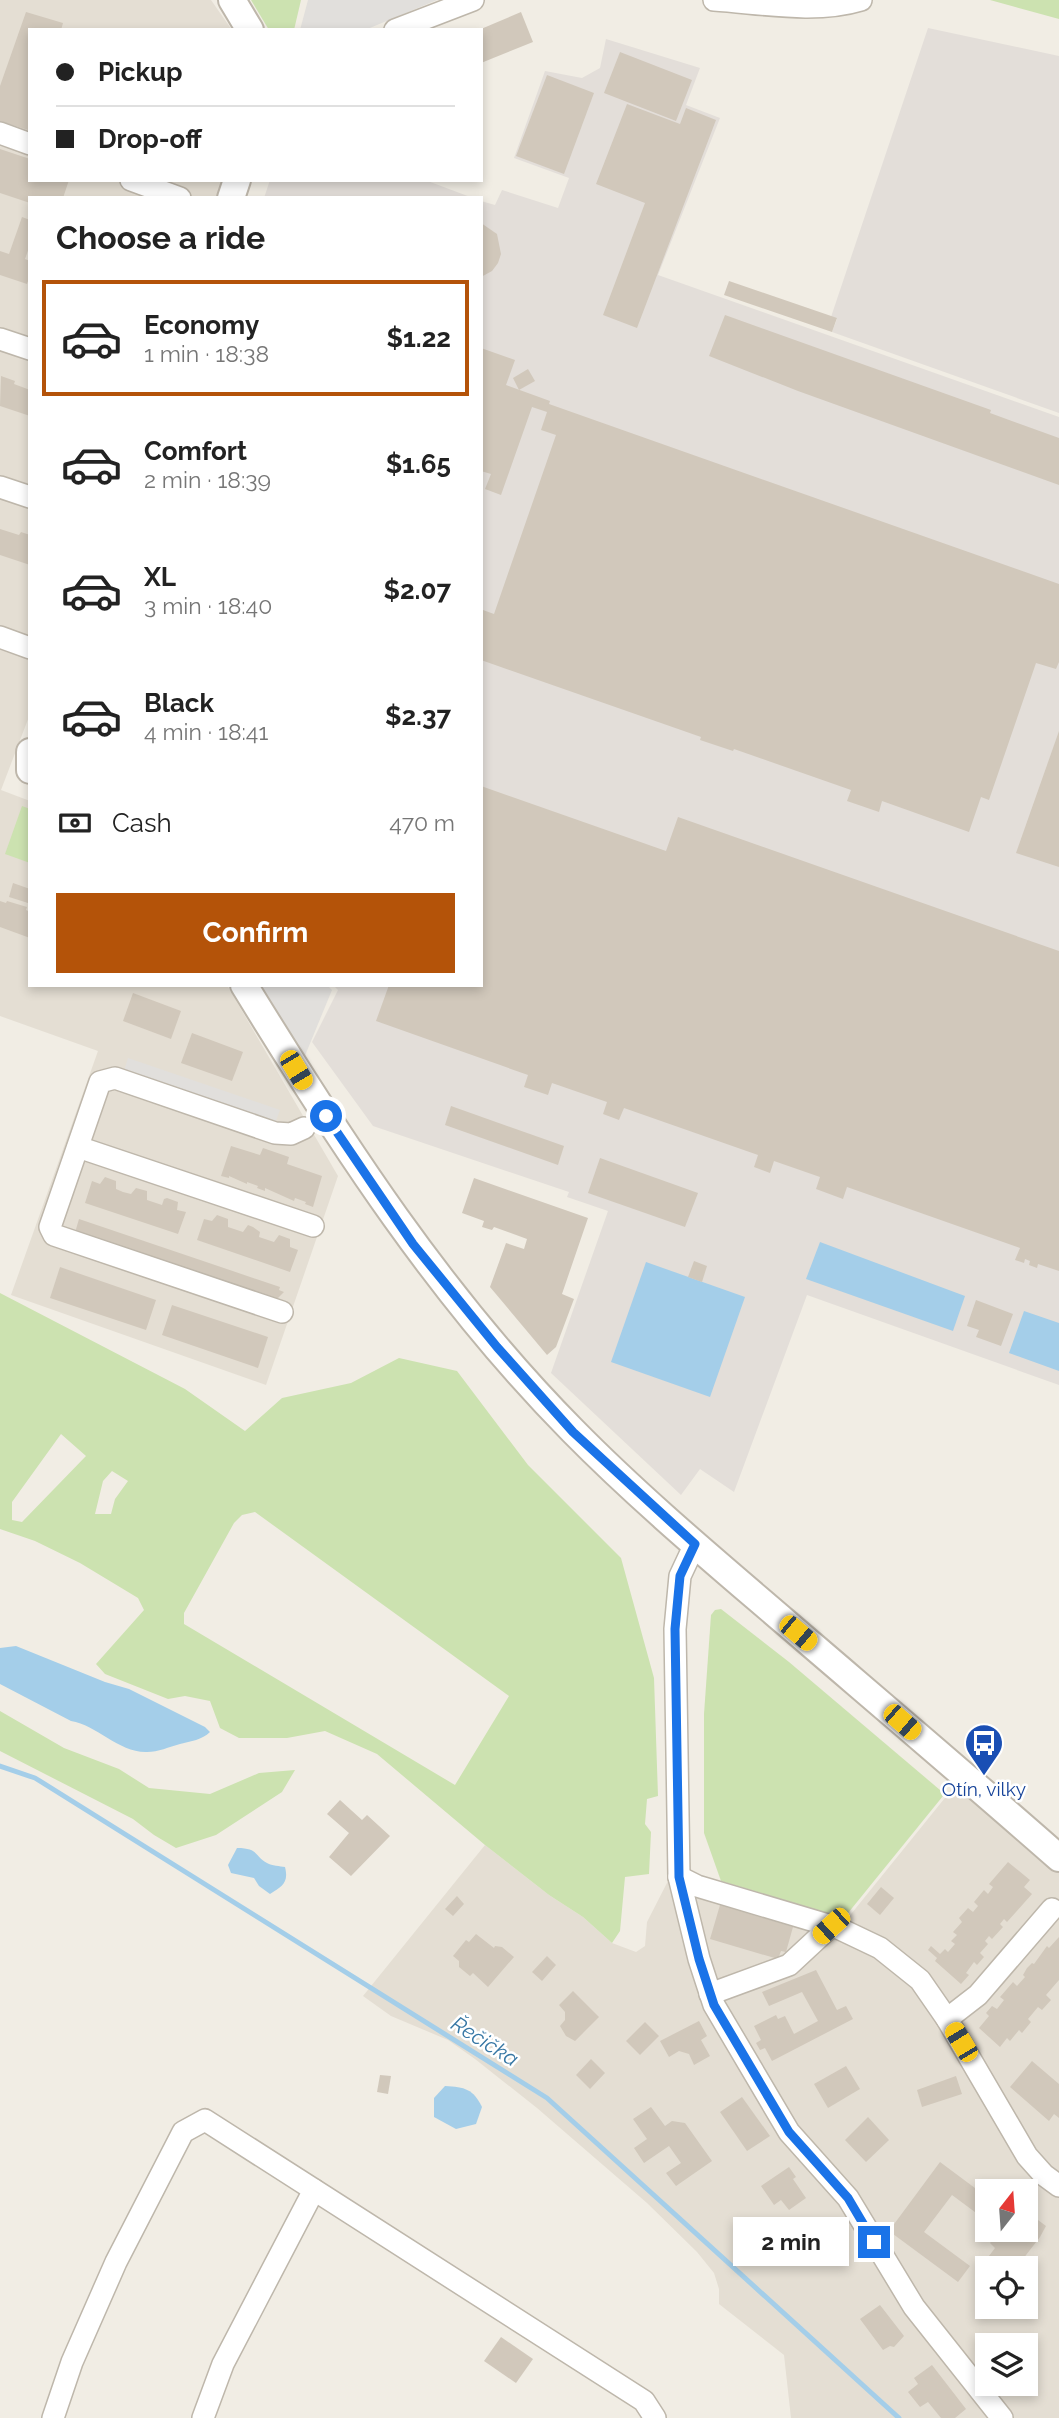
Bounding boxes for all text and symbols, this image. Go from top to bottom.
text: Pickup [98,57,183,87]
text: Drop-off [98,124,202,154]
text: Choose a ride [56,219,265,256]
icon: car [60,307,123,370]
text: Economy [144,310,259,340]
text: $1.22 [386,323,451,353]
text: 1 min · 18:38 [144,340,269,367]
icon: car [60,433,123,496]
text: Comfort [144,436,247,466]
text: $1.65 [386,449,451,479]
text: 2 min · 18:39 [144,466,271,493]
icon: car [60,559,123,622]
text: XL [144,562,176,592]
text: $2.07 [383,575,451,605]
text: 3 min · 18:40 [144,592,272,619]
icon: car [60,685,123,748]
text: Black [144,688,214,718]
text: $2.37 [385,701,451,731]
text: 4 min · 18:41 [144,718,268,745]
icon: cash [56,804,94,842]
text: Cash [112,808,172,838]
text: 470 m [389,809,455,836]
button: Confirm [56,893,455,973]
car [277,1047,316,1093]
route start [310,1100,342,1132]
car [776,1611,821,1655]
car [880,1700,925,1744]
bus stop icon: Otín, vilky [963,1722,1005,1777]
place label: Otín, vilky [942,1778,1026,1800]
car [809,1904,854,1948]
water label: Řečička [447,2011,523,2071]
car [942,2019,981,2065]
north arrow [975,2179,1038,2242]
map controls [975,2179,1038,2396]
callout: 2 min [734,2218,850,2266]
route end [858,2226,890,2258]
text: 2 min [761,2228,821,2255]
button: locate [975,2256,1038,2319]
button: layers [975,2333,1038,2396]

